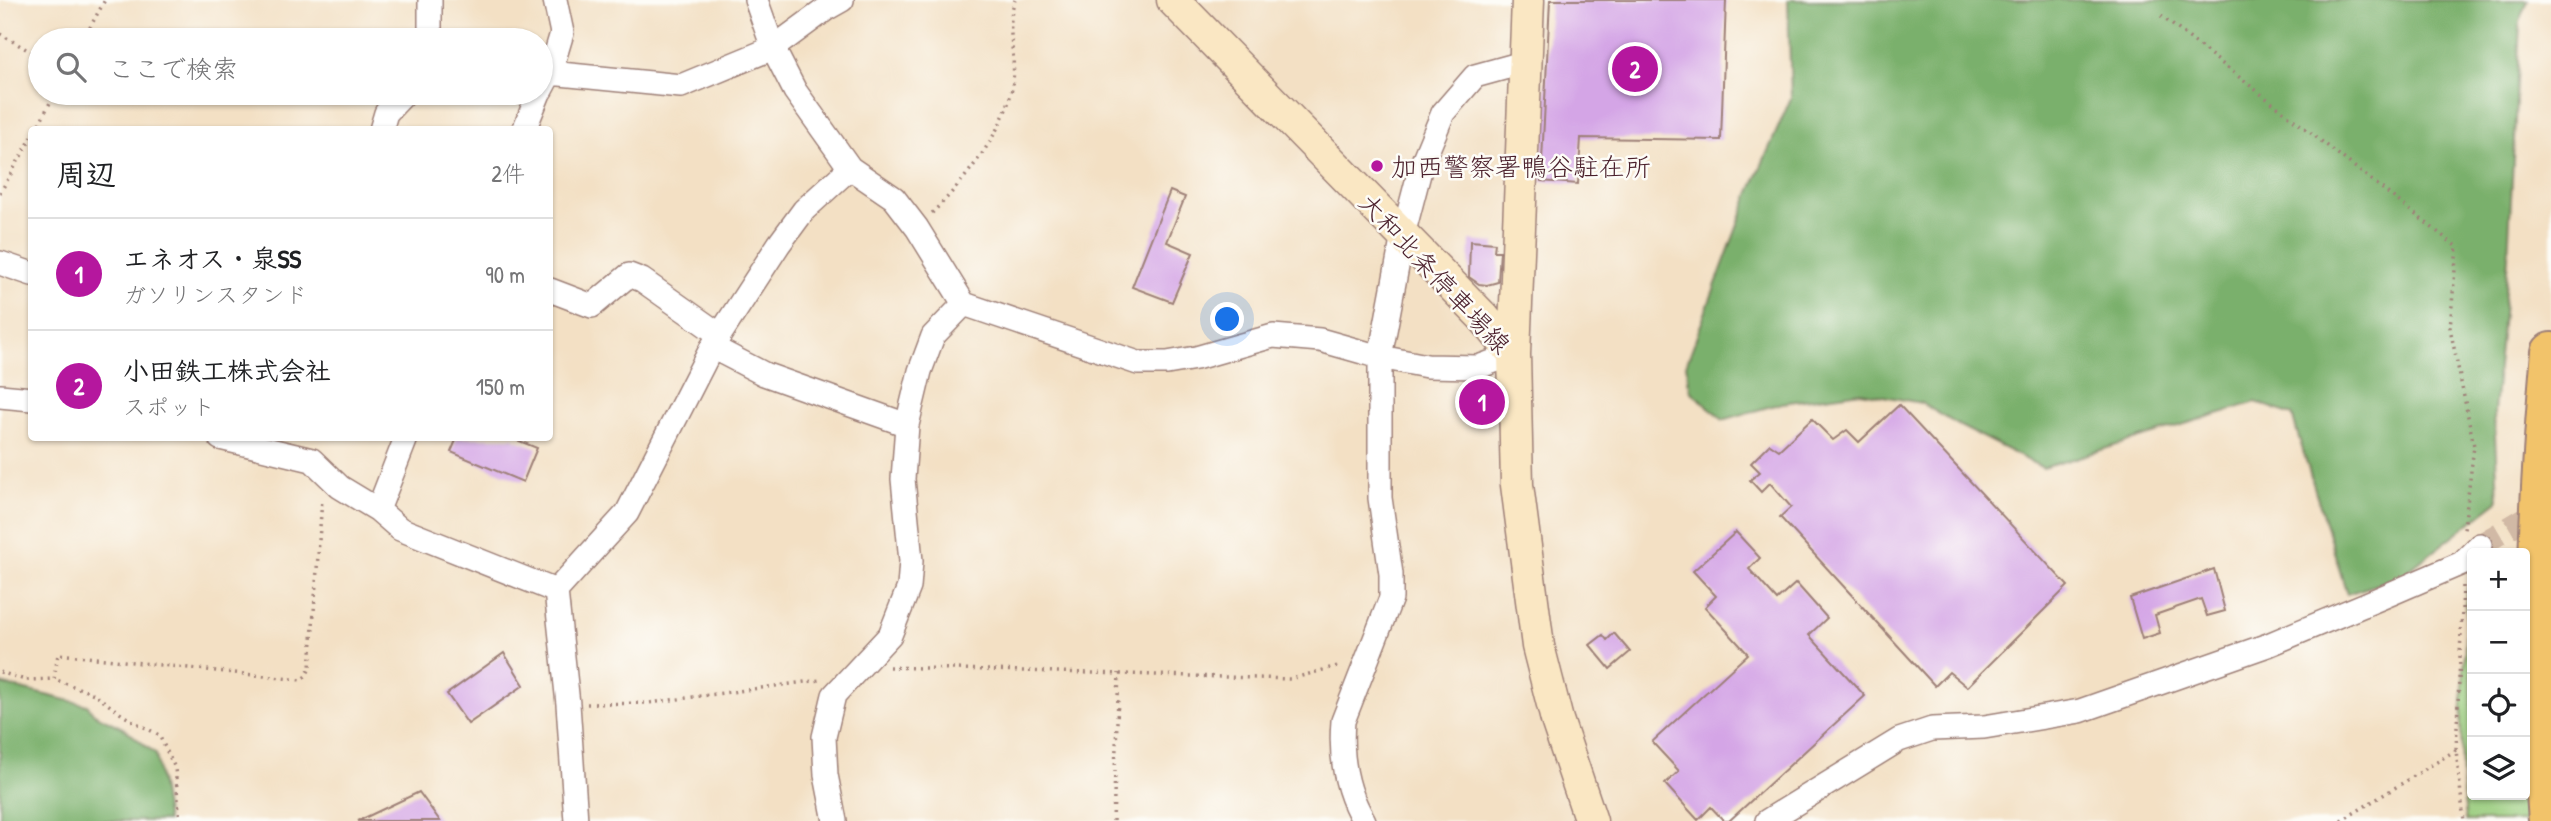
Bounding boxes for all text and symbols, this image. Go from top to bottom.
search box [28,28,553,105]
pin: 2 [1612,43,1658,95]
icon: search [52,48,90,86]
text: ここで検索 [108,51,238,86]
place label: 加西警察署鴨谷駐在所 [1391,149,1651,184]
text: 周辺 [56,154,116,194]
text: 2件 [491,158,525,189]
marker: 加西警察署鴨谷駐在所 [1369,158,1385,174]
street label: 大和北条停車場線 [1351,185,1519,361]
text: エネオス・泉SS [123,241,301,276]
text: 1 [75,259,83,290]
text: 90 m [485,259,525,290]
text: ガソリンスタンド [123,279,307,310]
your location [1210,302,1244,336]
text: 小田鉄工株式会社 [123,353,331,388]
text: 2 [74,371,84,402]
text: 150 m [476,371,525,402]
pin: 1 [1459,376,1505,428]
text: スポット [123,391,215,422]
map controls [2467,548,2530,800]
button: + [2467,548,2530,611]
button: − [2467,611,2530,674]
button: locate [2467,674,2530,737]
button: layers [2467,737,2530,800]

